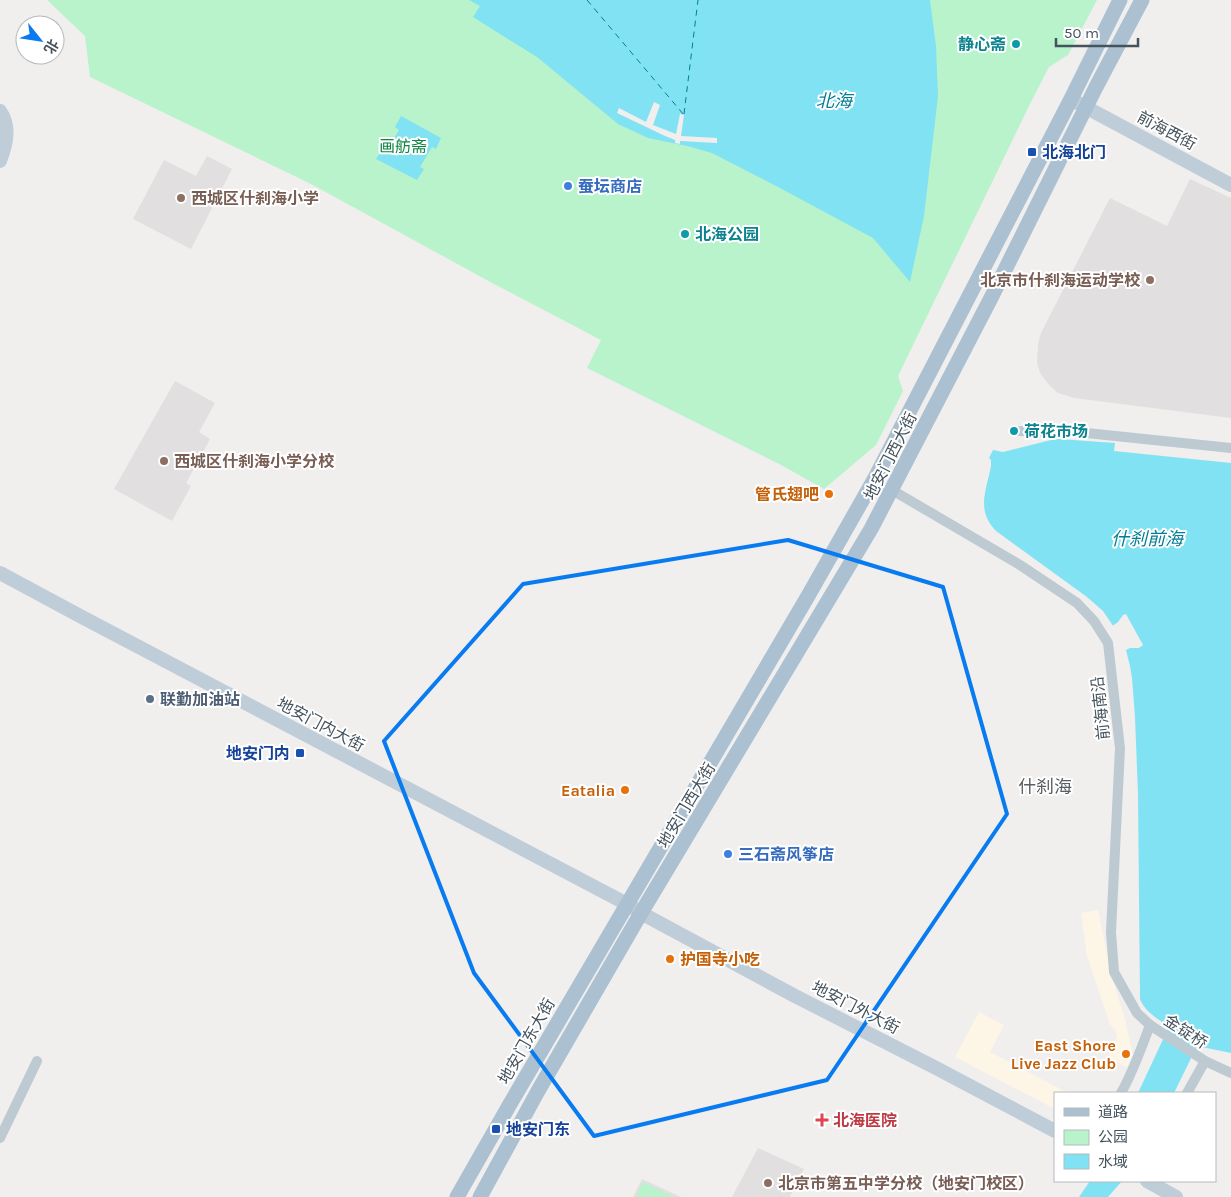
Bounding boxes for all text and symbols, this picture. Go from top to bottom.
north arrow [15,15,65,65]
scale bar [1056,15,1138,47]
text: 50 m [1064,24,1099,42]
place label: 静心斋 [958,35,1006,54]
text: 北 [40,36,62,57]
marker: 静心斋 [1010,38,1022,50]
water label: 北海 [816,90,855,112]
street label: 前海西街 [1134,107,1199,154]
park label: 画舫斋 [379,137,427,156]
place label: 北海北门 [1042,143,1106,162]
marker: 北海北门 [1026,146,1038,158]
place label: 蚕坛商店 [578,177,642,196]
marker: 蚕坛商店 [562,180,574,192]
place label: 西城区什刹海小学 [191,189,319,208]
marker: 西城区什刹海小学 [175,192,187,204]
place label: 北海公园 [695,225,759,244]
marker: 北海公园 [679,228,691,240]
place label: 北京市什刹海运动学校 [980,271,1141,290]
marker: 北京市什刹海运动学校 [1144,274,1156,286]
street label: 地安门西大街 [860,409,921,503]
place label: 荷花市场 [1024,422,1088,441]
marker: 荷花市场 [1008,425,1020,437]
place label: 西城区什刹海小学分校 [174,452,335,471]
marker: 西城区什刹海小学分校 [158,455,170,467]
place label: 管氏翅吧 [755,485,819,504]
marker: 管氏翅吧 [823,488,835,500]
water label: 什刹前海 [1111,528,1186,550]
street label: 前海南沿 [1088,675,1113,741]
place label: 联勤加油站 [160,690,240,709]
marker: 联勤加油站 [144,693,156,705]
street label: 地安门内大街 [274,694,368,755]
place label: 地安门内 [226,744,290,763]
marker: 地安门内 [294,747,306,759]
street label: 地安门西大街 [654,759,719,851]
district label: 什刹海 [1018,776,1072,798]
place label: Eatalia [561,781,615,800]
marker: Eatalia [619,784,631,796]
place label: 三石斋风筝店 [738,845,834,864]
marker: 三石斋风筝店 [722,848,734,860]
place label: 护国寺小吃 [680,950,760,969]
marker: 护国寺小吃 [664,953,676,965]
street label: 地安门外大街 [809,977,903,1038]
street label: 地安门东大街 [494,995,559,1088]
street label: 金锭桥 [1160,1010,1211,1052]
place label: East Shore Live Jazz Club [1011,1036,1116,1073]
marker: East Shore Live Jazz Club [1120,1048,1132,1060]
legend [1054,1092,1216,1182]
text: 道路 [1098,1103,1128,1121]
place label: 北海医院 [833,1111,897,1130]
marker: 北海医院 [815,1113,829,1127]
place label: 地安门东 [506,1120,570,1139]
marker: 地安门东 [490,1123,502,1135]
text: 公园 [1098,1128,1128,1146]
text: 水域 [1098,1153,1128,1171]
place label: 北京市第五中学分校（地安门校区） [778,1174,1034,1193]
marker: 北京市第五中学分校（地安门校区） [762,1177,774,1189]

